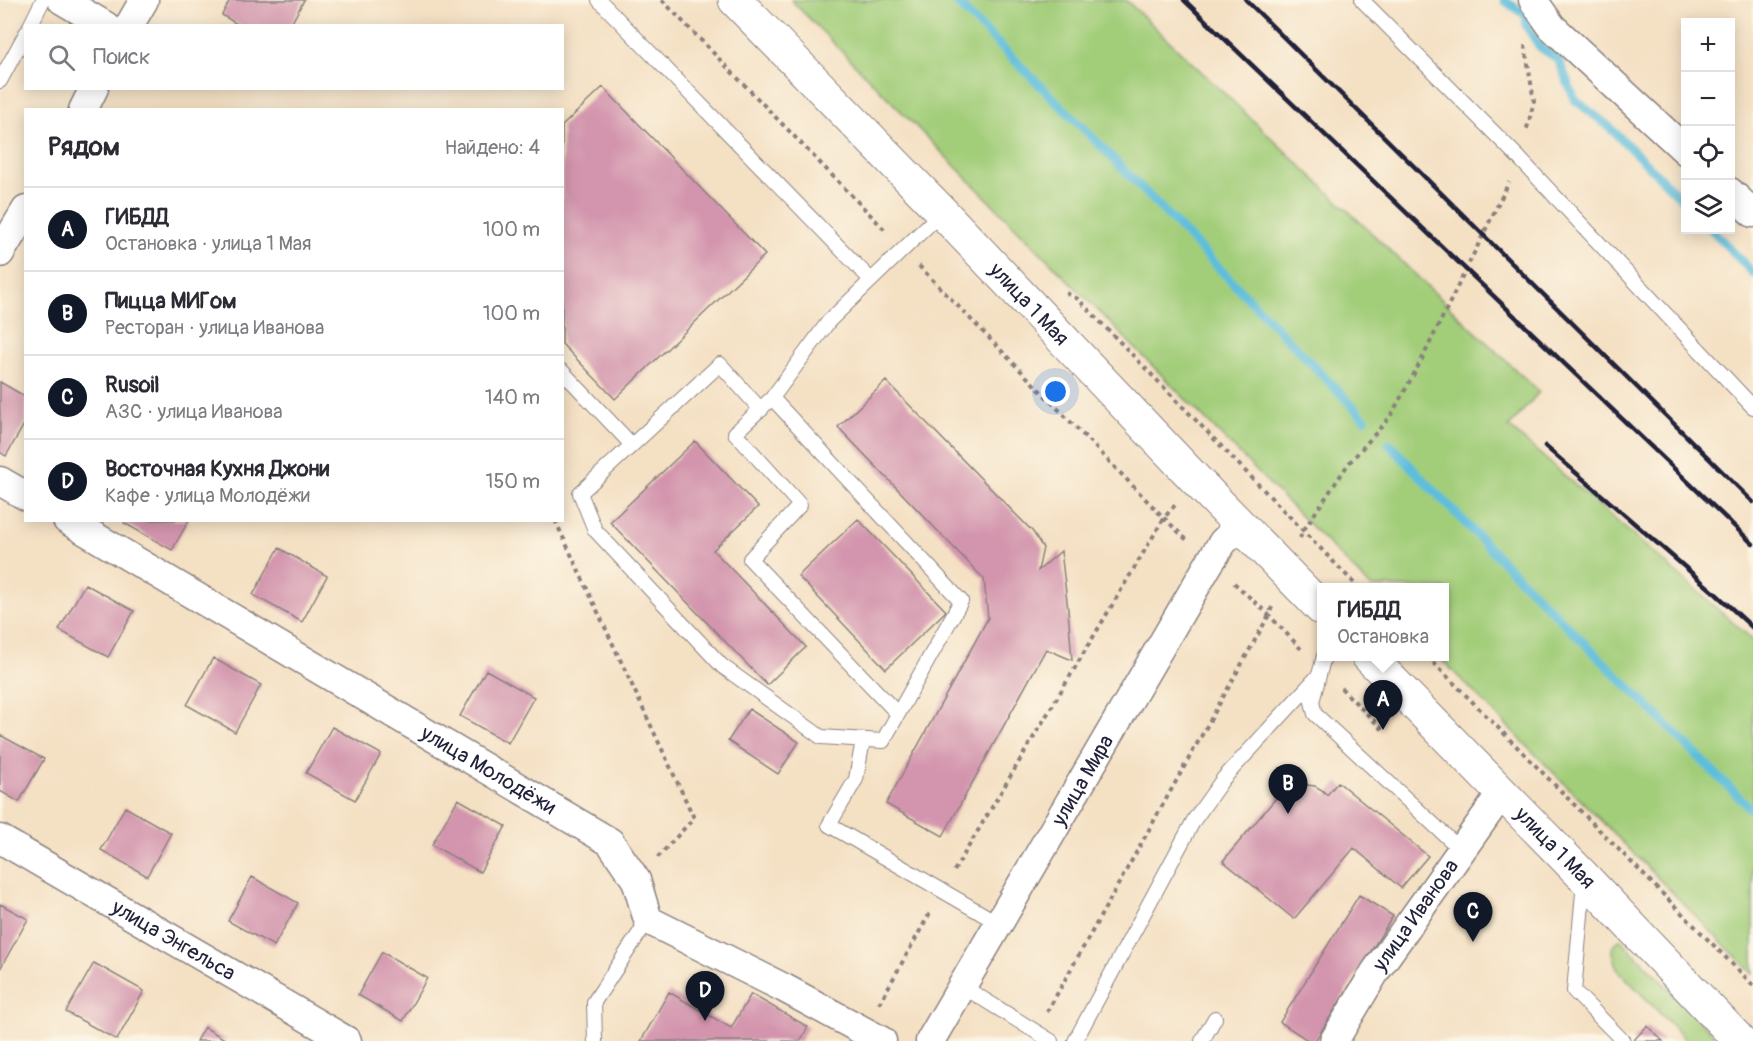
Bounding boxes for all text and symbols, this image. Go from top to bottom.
map controls [1681,18,1735,234]
button: + [1681,18,1735,72]
search box [24,24,564,90]
icon: search [45,41,78,74]
text: Поиск [93,43,150,71]
button: − [1681,72,1735,126]
button: locate [1681,126,1735,180]
text: Рядом [48,131,120,163]
text: Найдено: 4 [445,135,540,160]
button: layers [1681,180,1735,234]
text: ГИБДД [105,203,168,231]
text: A [61,217,74,242]
text: 100 m [483,217,540,242]
text: Остановка · улица 1 Мая [105,231,312,256]
street label: улица 1 Мая [983,256,1075,351]
text: Пицца МИГом [105,287,236,315]
text: B [62,301,73,326]
text: 100 m [483,301,540,326]
text: Ресторан · улица Иванова [105,315,324,340]
text: Rusoil [105,371,160,399]
your location [1041,377,1070,406]
text: C [61,385,74,410]
text: 140 m [485,385,540,410]
text: АЗС · улица Иванова [105,399,283,424]
text: Восточная Кухня Джони [105,455,329,483]
text: D [61,469,74,494]
text: 150 m [486,469,540,494]
text: Кафе · улица Молодёжи [105,483,310,508]
popup [1317,583,1449,661]
text: ГИБДД [1337,596,1400,624]
text: Остановка [1337,624,1429,649]
pin: A [1364,680,1402,730]
street label: улица Молодёжи [415,719,561,820]
street label: улица Мира [1045,730,1120,832]
pin: B [1268,764,1308,814]
street label: улица 1 Мая [1508,800,1601,894]
street label: улица Иванова [1366,854,1464,977]
pin: C [1454,892,1492,942]
street label: улица Энгельса [106,893,240,987]
pin: D [686,972,724,1021]

